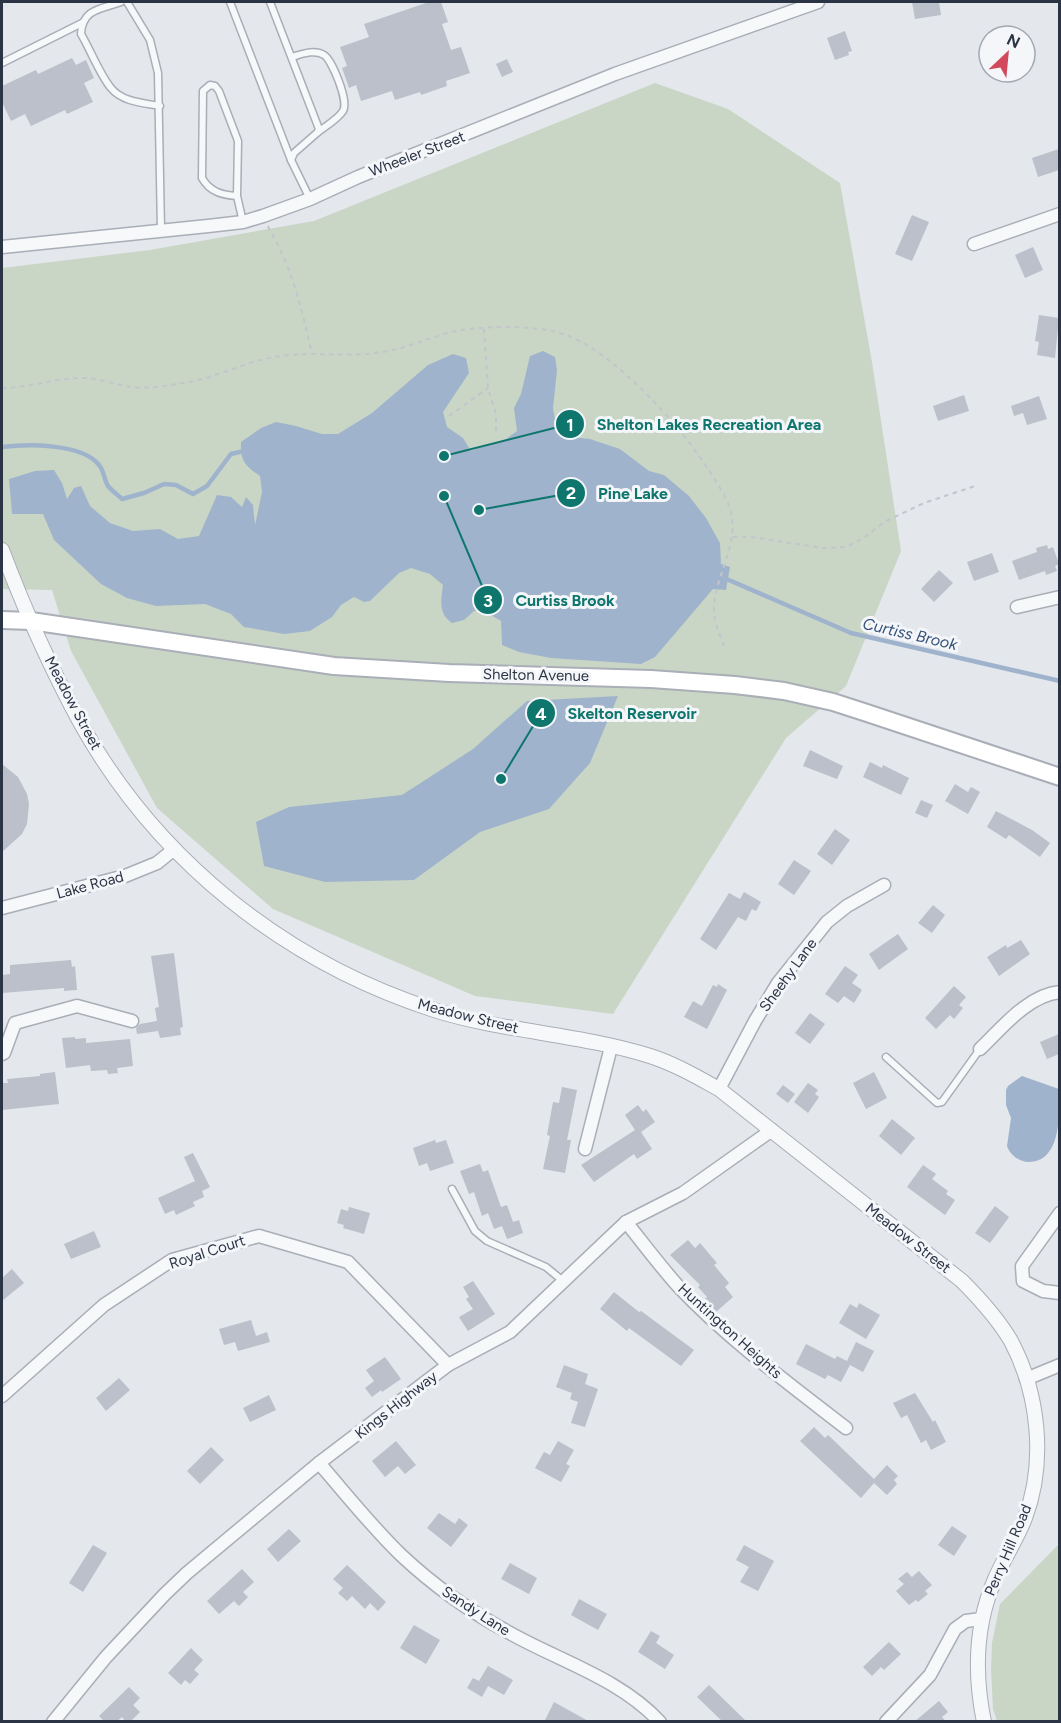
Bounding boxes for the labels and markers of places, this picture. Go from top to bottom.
callout: Shelton Lakes Recreation Area [555,407,833,441]
callout: Pine Lake [556,476,680,510]
callout: Curtiss Brook [473,583,626,617]
callout: Skelton Reservoir [526,696,709,730]

